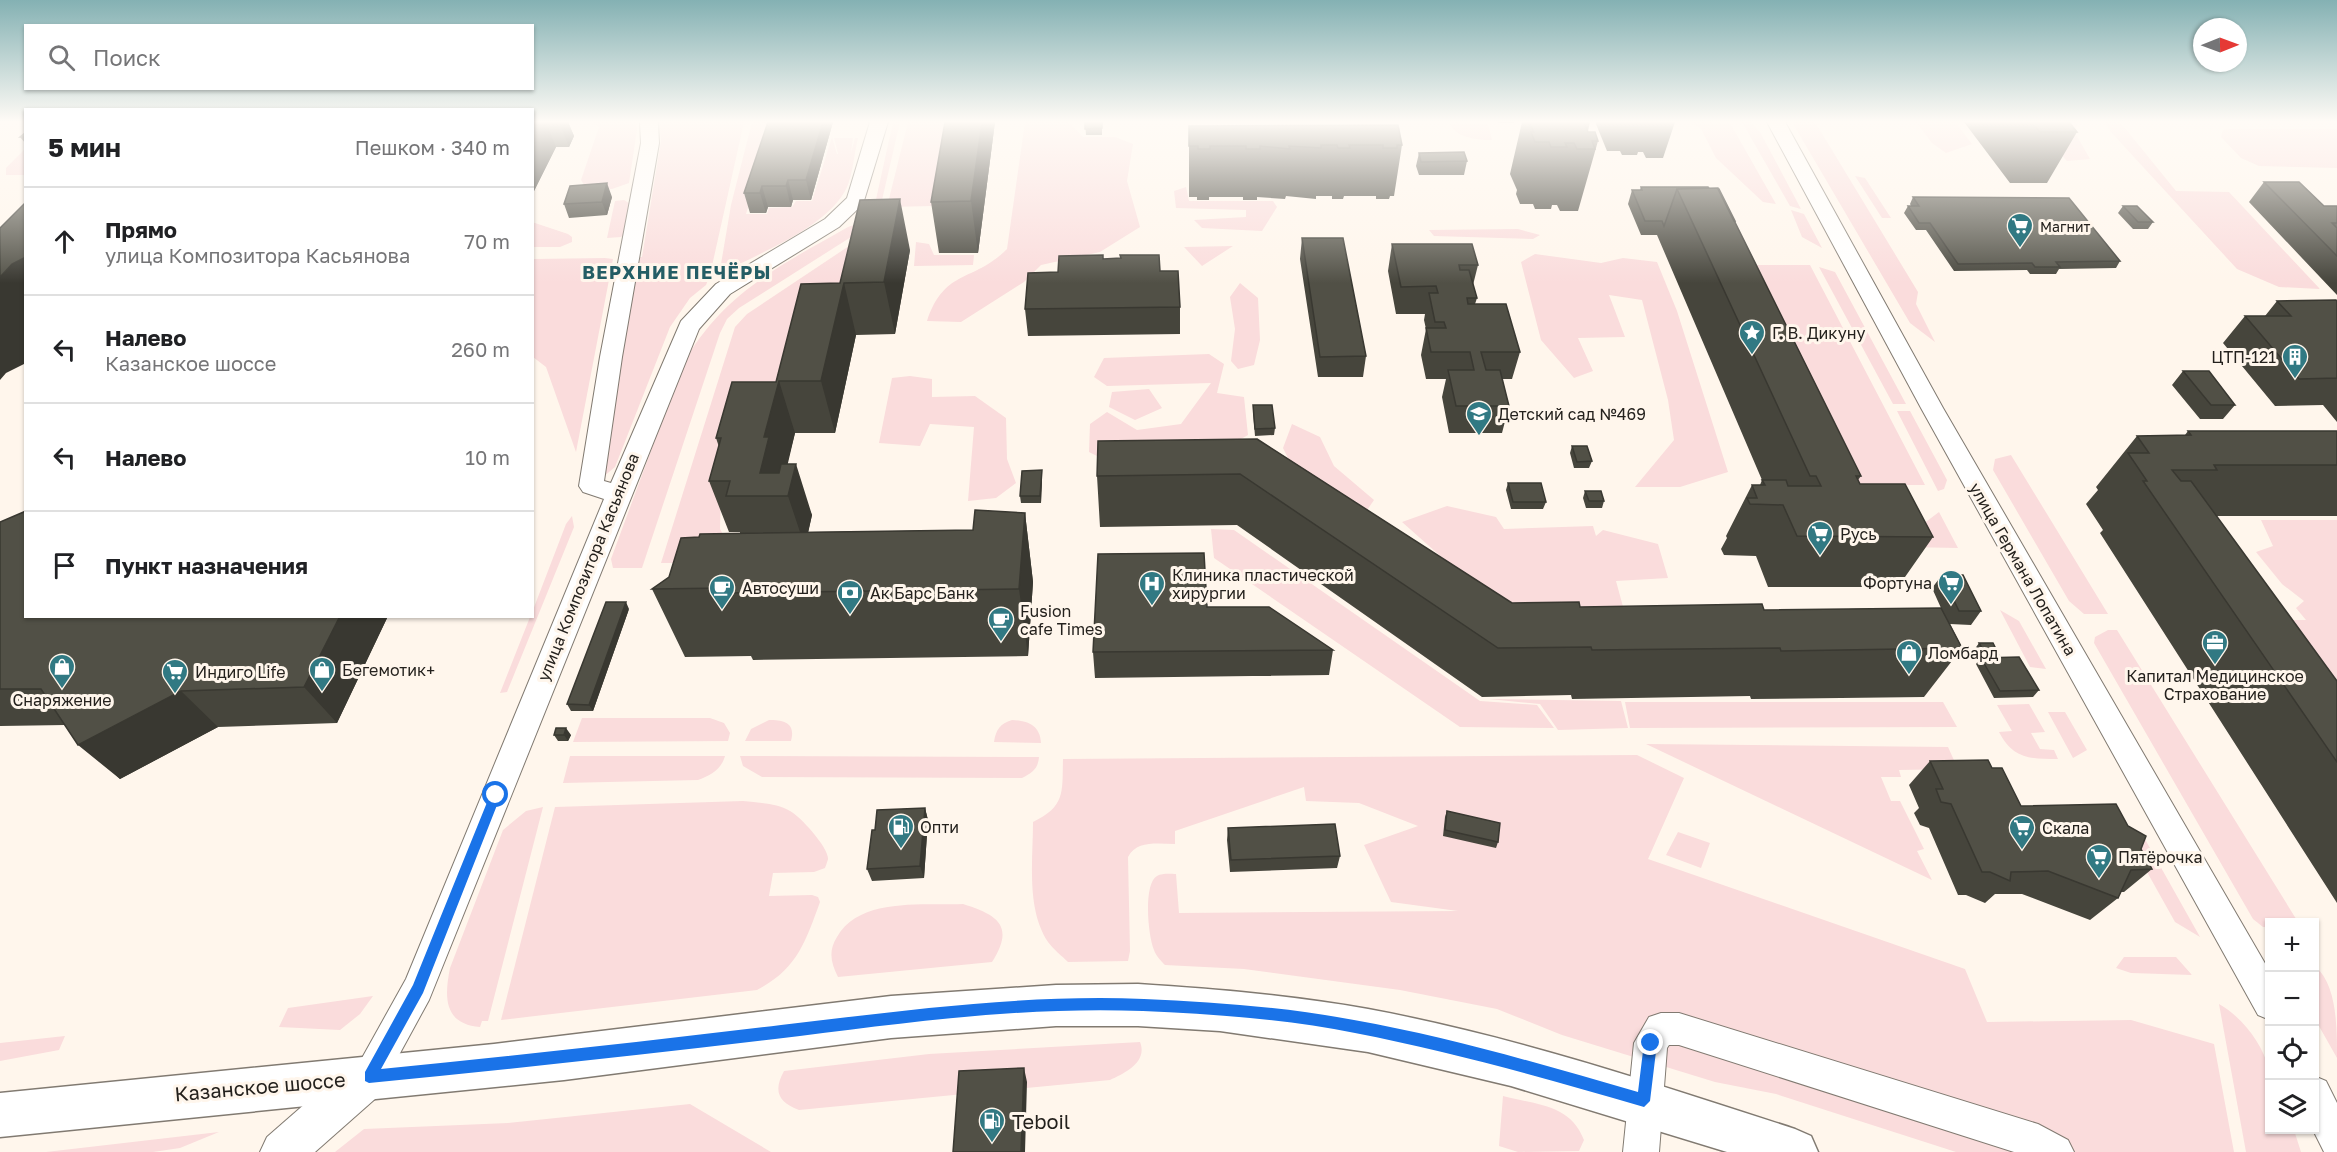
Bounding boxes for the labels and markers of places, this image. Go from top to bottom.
supermarket icon: Магнит [2005,211,2035,249]
place label: Магнит [2040,218,2090,235]
place icon: Г. В. Дикуну [1737,318,1767,356]
place label: Г. В. Дикуну [1772,323,1865,343]
building icon: ЦТП-121 [2280,342,2310,380]
place label: ЦТП-121 [2211,347,2276,367]
school or university icon: Детский сад №469 [1464,399,1494,437]
place label: Детский сад №469 [1498,404,1646,424]
supermarket icon: Русь [1805,519,1835,557]
place label: Русь [1840,524,1877,544]
place label: Клиника пластической хирургии [1172,565,1354,603]
supermarket icon: Фортуна [1936,568,1966,606]
hospital icon: Клиника пластической хирургии [1137,569,1167,607]
cafe icon: Автосуши [707,573,737,611]
place label: Фортуна [1863,573,1932,593]
place label: Автосуши [742,578,819,598]
bank icon: Ак Барс Банк [835,578,865,616]
place label: Ак Барс Банк [870,583,975,603]
place label: Fusion cafe Times [1020,601,1103,639]
cafe icon: Fusion cafe Times [986,605,1016,643]
office icon: Капитал Медицинское Страхование [2200,628,2230,666]
shop icon: Ломбард [1894,638,1924,676]
place label: Ломбард [1928,643,1999,663]
shop icon: Снаряжение [47,652,77,690]
shop icon: Бегемотик+ [307,655,337,693]
supermarket icon: Индиго Life [160,657,190,695]
place label: Бегемотик+ [342,660,435,680]
place label: Индиго Life [195,662,286,682]
place label: Капитал Медицинское Страхование [2126,666,2304,704]
place label: Снаряжение [12,690,112,710]
fuel station icon: Опти [886,812,916,850]
supermarket icon: Скала [2007,813,2037,851]
place label: Опти [920,817,959,837]
place label: Скала [2042,818,2089,838]
supermarket icon: Пятёрочка [2084,842,2114,880]
place label: Пятёрочка [2118,847,2202,867]
fuel station icon: Teboil [977,1106,1007,1144]
place label: Teboil [1012,1109,1070,1133]

